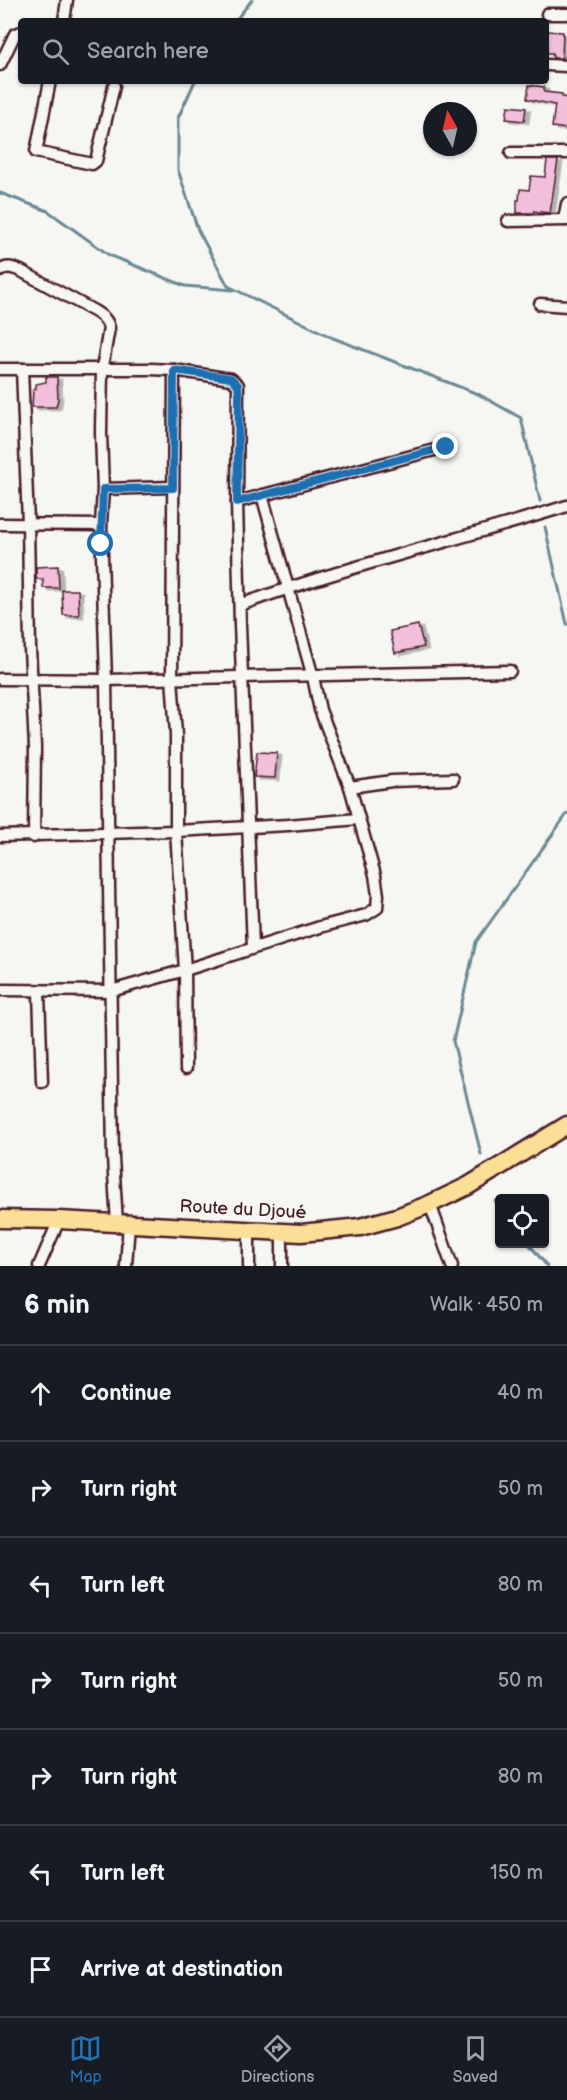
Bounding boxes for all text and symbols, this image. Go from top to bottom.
search box [18,18,549,84]
icon: search [39,35,72,68]
text: Search here [87,38,209,65]
north arrow [423,102,477,156]
route end [432,433,458,459]
route start [87,530,113,556]
map controls [495,1194,549,1248]
button: locate [495,1194,549,1248]
street label: Route du Djoué [179,1196,307,1223]
text: 6 min [24,1290,90,1321]
text: Walk · 450 m [430,1293,543,1317]
icon: ahead [24,1377,57,1410]
text: Continue [81,1380,171,1407]
text: 40 m [497,1381,543,1405]
icon: right [24,1473,57,1506]
text: Turn right [81,1476,177,1503]
text: 50 m [498,1477,543,1501]
icon: left [24,1569,57,1602]
text: Turn left [81,1572,165,1599]
text: 80 m [498,1573,543,1597]
icon: right [24,1665,57,1698]
text: Turn right [81,1668,177,1695]
text: 50 m [498,1669,543,1693]
icon: right [24,1761,57,1794]
text: Turn right [81,1764,177,1791]
text: 80 m [498,1765,543,1789]
icon: left [24,1857,57,1890]
text: Turn left [81,1860,165,1887]
text: 150 m [490,1861,543,1885]
icon: arrive [24,1953,57,1986]
text: Arrive at destination [81,1956,283,1983]
tab: Map [69,2032,102,2087]
tab: Directions [241,2032,314,2087]
tab: Saved [453,2032,498,2087]

